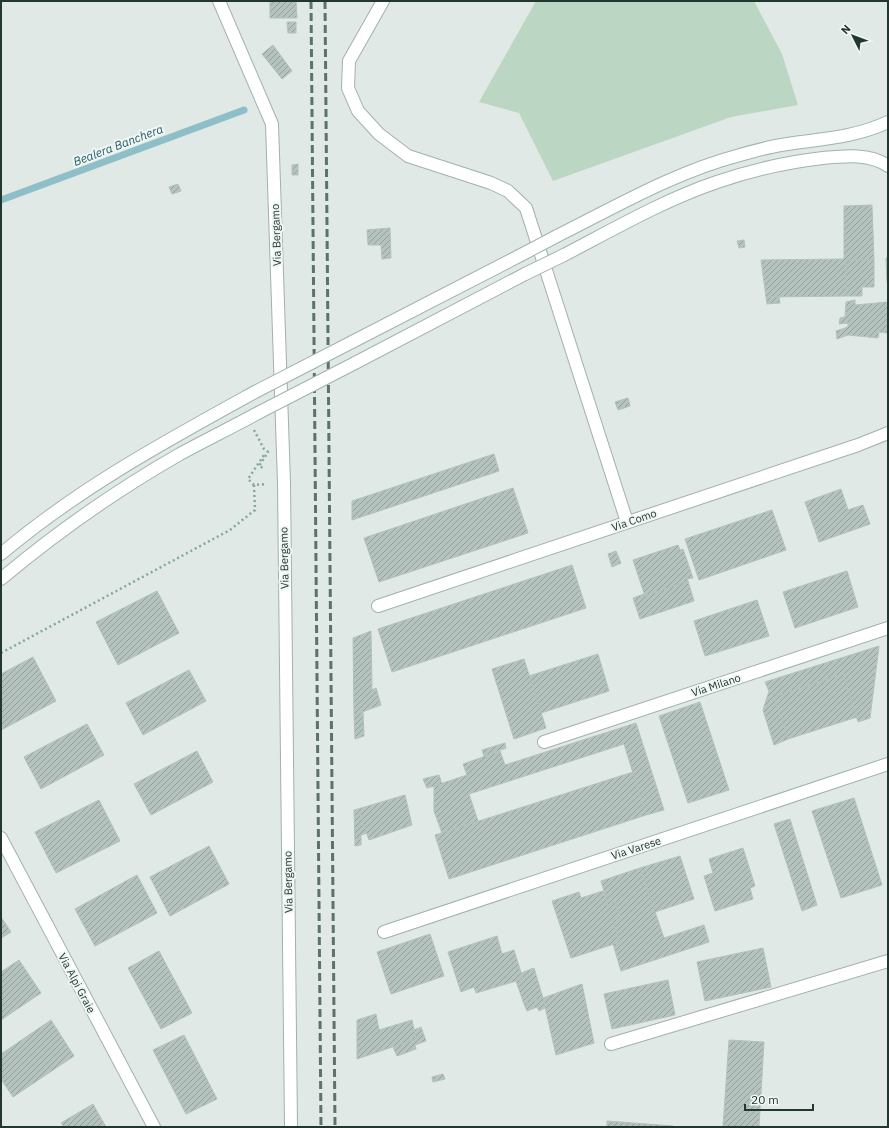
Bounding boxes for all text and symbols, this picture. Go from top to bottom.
north arrow [833,16,873,56]
text: N [838,22,853,37]
water label: Bealera Banchera [71,121,165,169]
street label: Via Bergamo [268,204,284,266]
street label: Via Como [610,506,658,534]
street label: Via Bergamo [276,527,292,589]
street label: Via Milano [690,670,742,700]
street label: Via Varese [609,833,663,863]
street label: Via Bergamo [280,851,296,913]
street label: Via Alpi Graie [55,951,99,1015]
scale bar [745,1086,813,1112]
text: 20 m [751,1092,779,1107]

